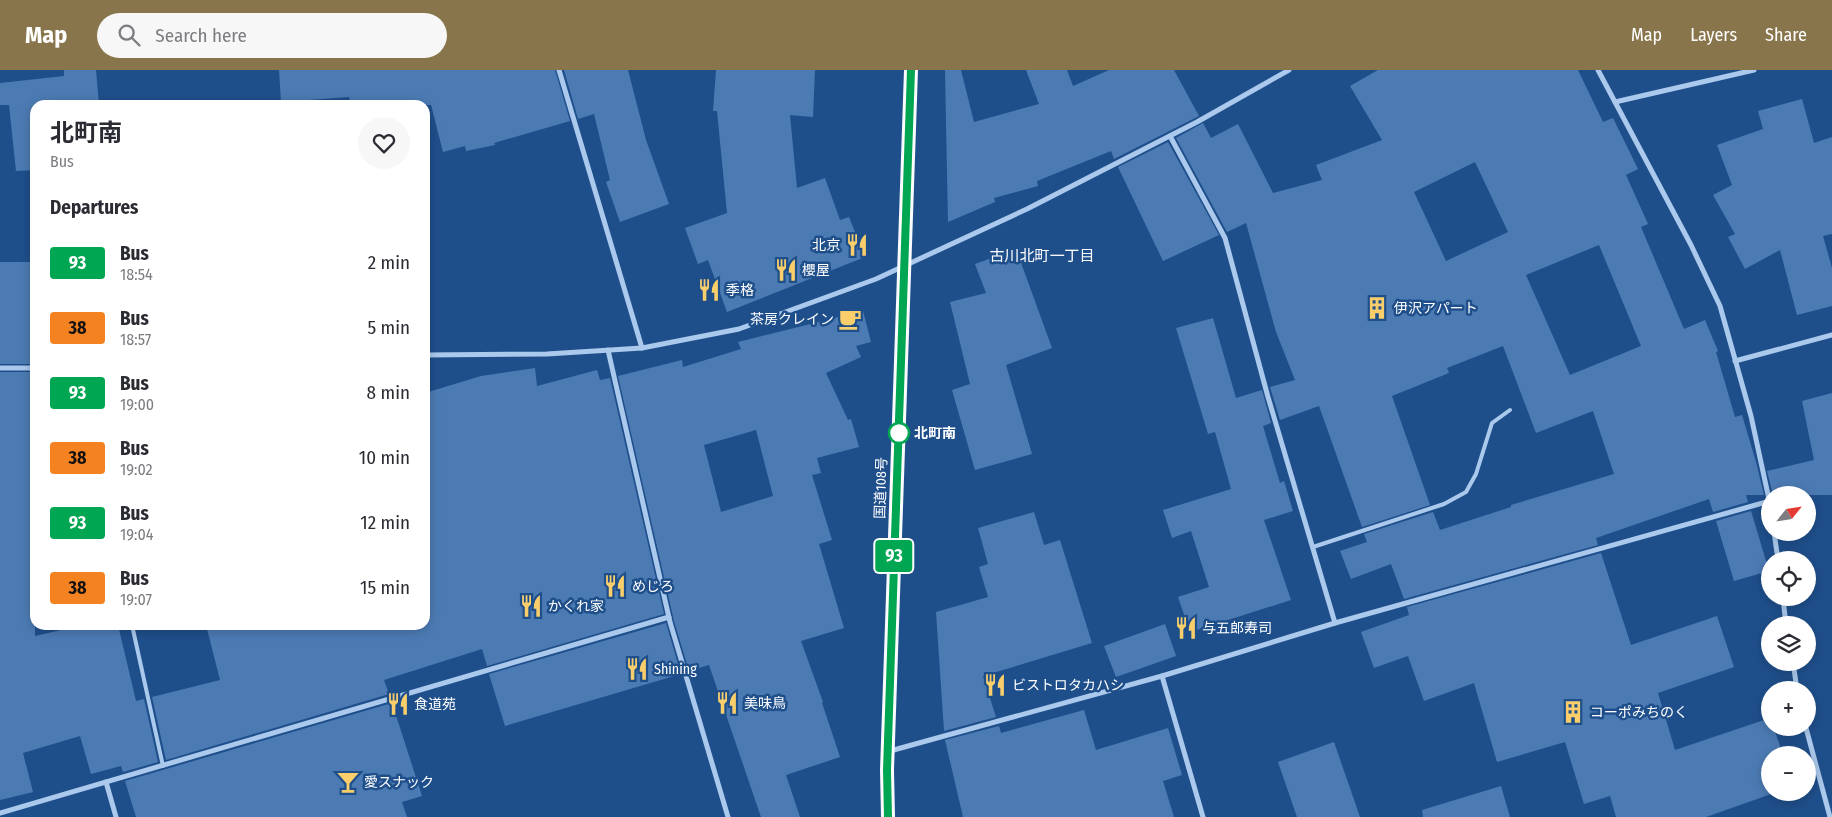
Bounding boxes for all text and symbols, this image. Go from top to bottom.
search box [97,13,447,58]
text: Map [25,21,67,49]
icon: search [115,21,143,49]
text: Search here [155,24,247,47]
text: Map [1631,24,1662,46]
text: Layers [1690,24,1737,46]
text: Share [1765,24,1807,46]
button: heart [358,117,410,169]
text: 北町南 [50,119,122,147]
text: Bus [50,152,74,171]
text: Departures [50,196,138,219]
restaurant icon: 北京 [844,232,870,258]
place label: 北京 [812,237,840,254]
text: Bus [120,242,149,265]
district label: 古川北町一丁目 [989,247,1095,265]
text: 2 min [368,251,410,274]
text: 93 [69,252,86,274]
restaurant icon: 櫻屋 [773,257,799,283]
place label: 櫻屋 [802,262,830,279]
text: 18:54 [120,265,153,284]
restaurant icon: 季格 [696,277,722,303]
place label: 季格 [726,282,754,299]
building icon: 伊沢アパート [1364,295,1390,321]
place label: 伊沢アパート [1394,300,1478,317]
cafe icon: 茶房クレイン [837,306,863,332]
text: Bus [120,307,149,330]
place label: 茶房クレイン [750,311,834,328]
text: 5 min [367,316,410,339]
text: 38 [68,317,87,339]
text: 18:57 [120,330,151,349]
text: Bus [120,372,149,395]
text: 8 min [367,381,410,404]
text: 93 [69,382,86,404]
text: 19:00 [120,395,154,414]
marker: 北町南 [888,422,910,444]
place label: 北町南 [914,425,956,442]
text: Bus [120,437,149,460]
text: 10 min [359,446,410,469]
text: 38 [68,447,87,469]
street label: 国道108号 [871,457,891,519]
text: 19:02 [120,460,153,479]
north arrow [1761,486,1816,541]
map controls [1761,486,1816,801]
text: Bus [120,502,149,525]
text: 12 min [360,511,410,534]
text: 93 [69,512,86,534]
text: 19:04 [120,525,154,544]
line badge: 93 [872,540,916,572]
text: 93 [885,545,903,567]
button: locate [1761,551,1816,606]
text: Bus [120,567,149,590]
restaurant icon: めじろ [602,573,628,599]
text: 15 min [360,576,410,599]
text: 38 [68,577,87,599]
place label: めじろ [632,578,674,595]
text: 19:07 [120,590,152,609]
restaurant icon: かくれ家 [518,593,544,619]
place label: かくれ家 [548,598,604,615]
restaurant icon: 与五郎寿司 [1173,615,1199,641]
button: layers [1761,616,1816,671]
place label: 与五郎寿司 [1202,620,1272,637]
restaurant icon: Shining [624,656,650,682]
place label: Shining [654,661,697,678]
restaurant icon: ビストロタカハシ [982,672,1008,698]
place label: ビストロタカハシ [1012,677,1124,694]
button: + [1761,681,1816,736]
restaurant icon: 美味鳥 [714,690,740,716]
restaurant icon: 食道苑 [385,691,411,717]
place label: 美味鳥 [744,695,786,712]
place label: 食道苑 [414,696,456,713]
building icon: コーポみちのく [1560,699,1586,725]
place label: コーポみちのく [1590,704,1688,721]
button: − [1761,746,1816,801]
bar icon: 愛スナック [335,769,361,795]
place label: 愛スナック [364,774,434,791]

